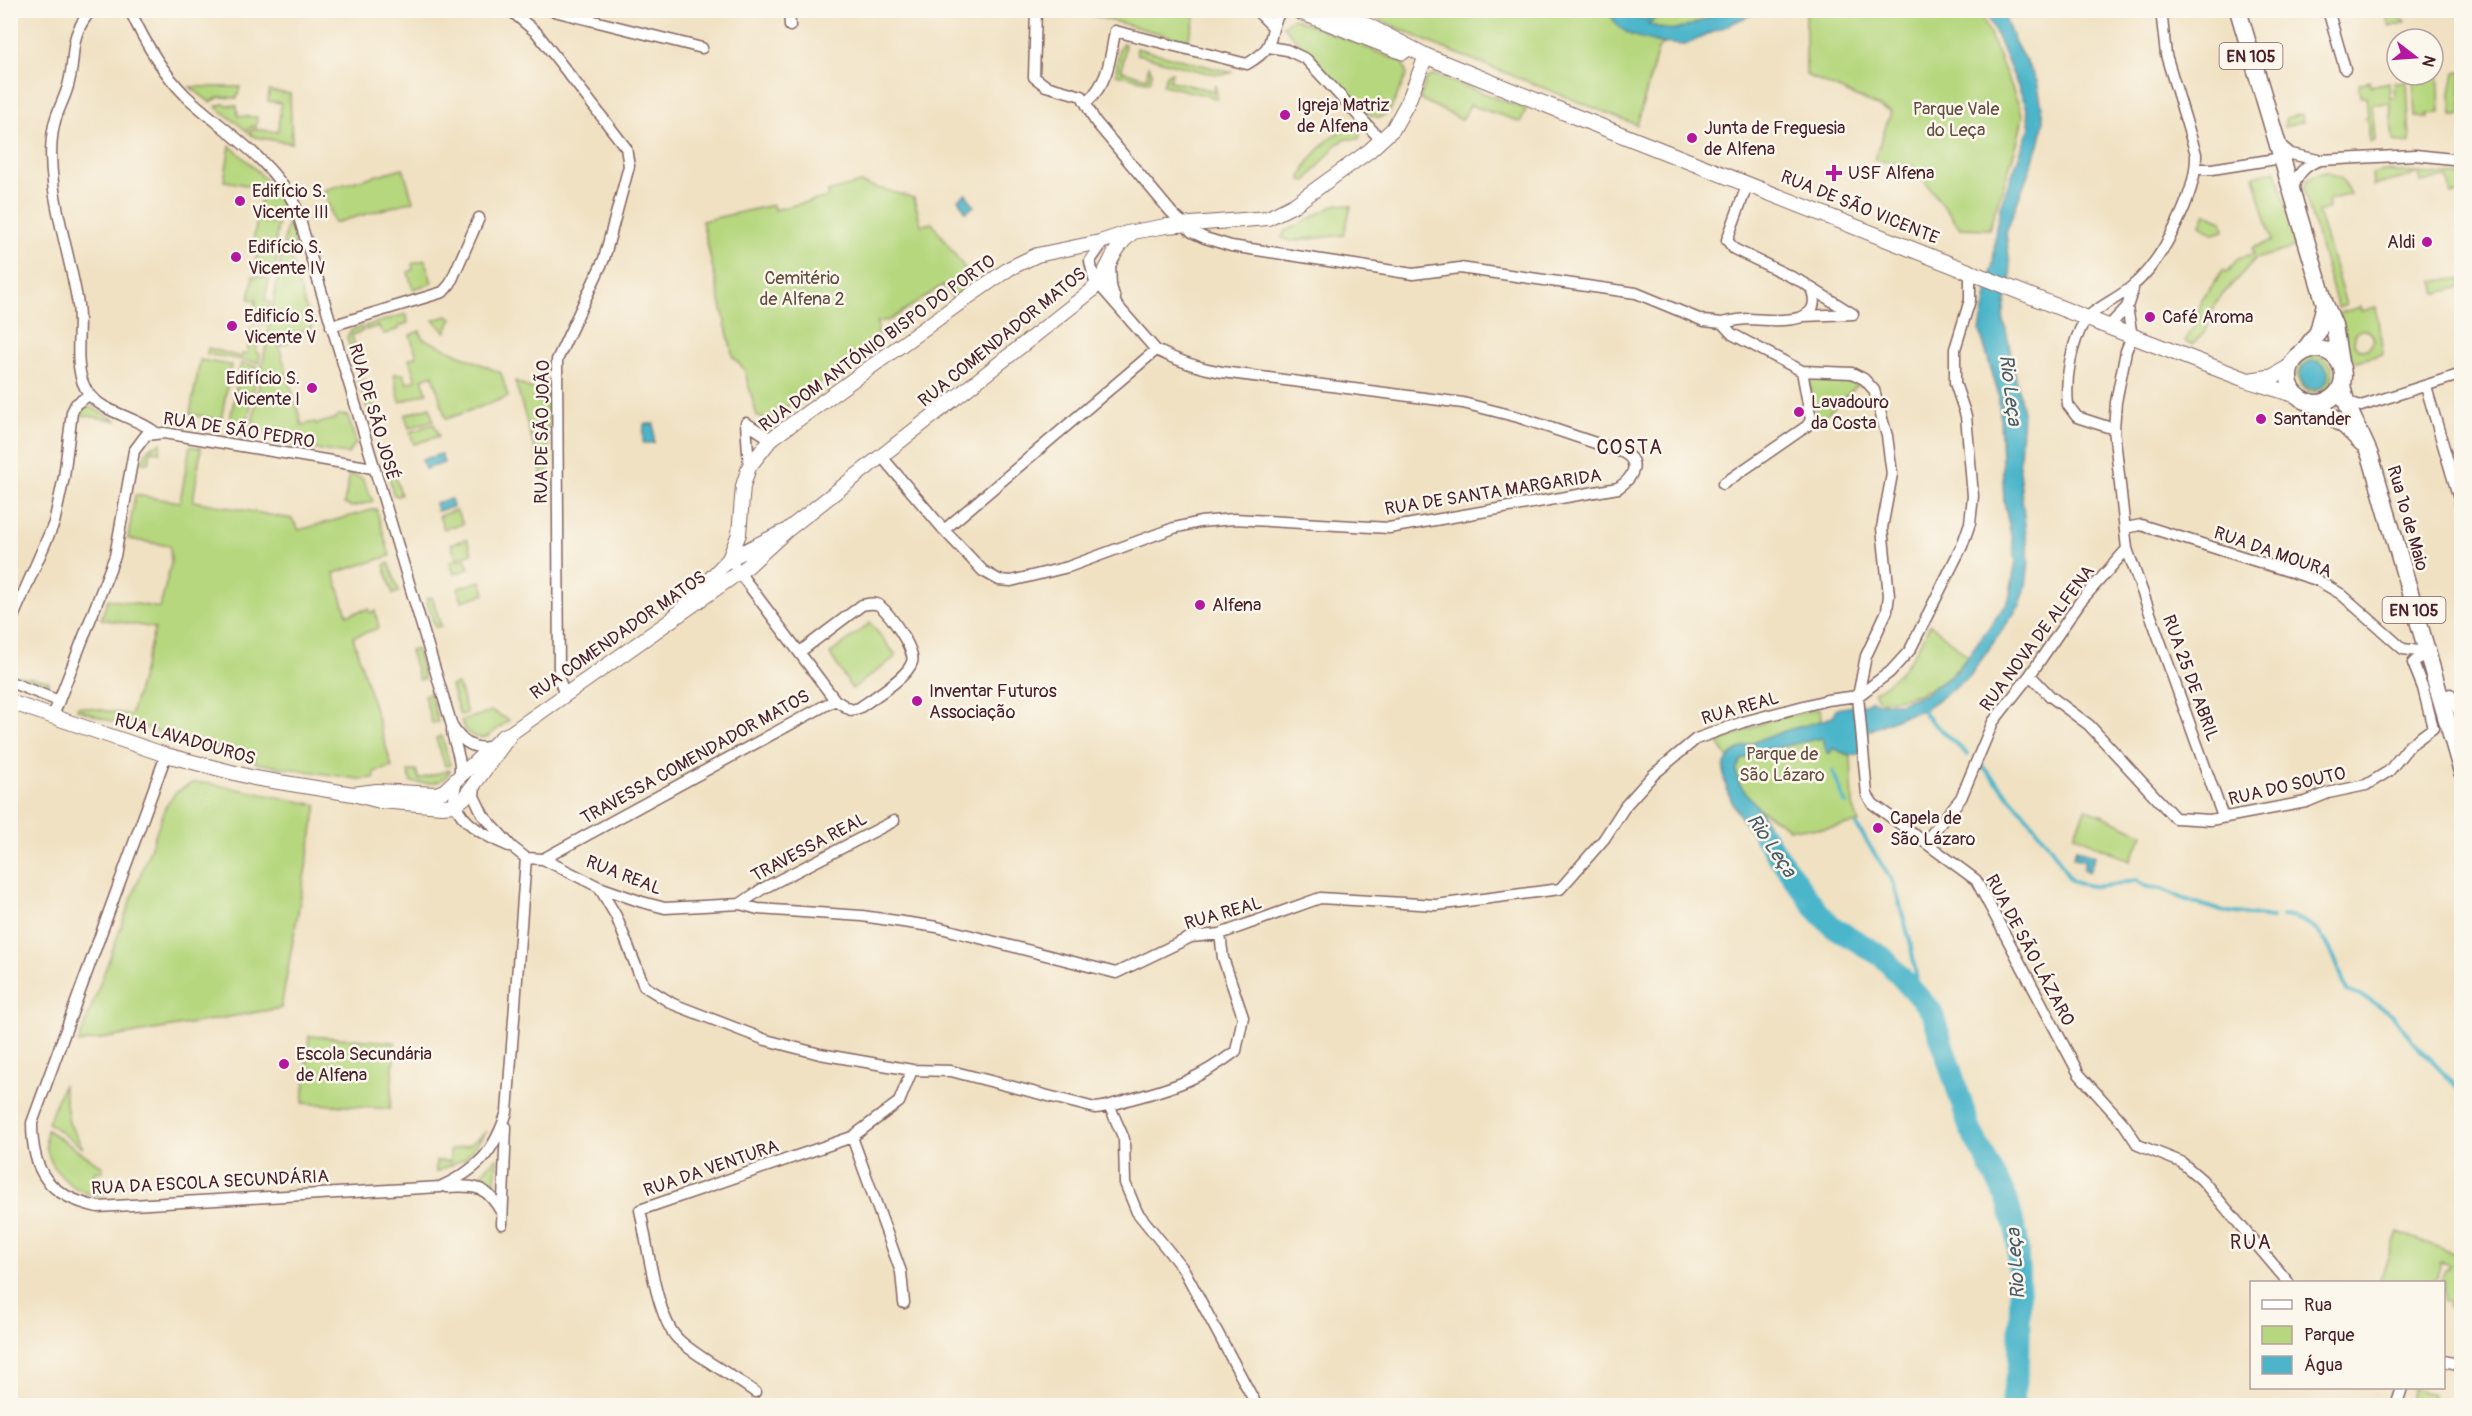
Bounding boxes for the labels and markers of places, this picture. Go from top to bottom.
place label: Igreja Matriz de Alfena [1297,94,1390,138]
marker: Igreja Matriz de Alfena [1278,108,1292,122]
place label: Junta de Freguesia de Alfena [1704,117,1845,161]
marker: Junta de Freguesia de Alfena [1685,131,1699,145]
place label: USF Alfena [1848,162,1934,185]
marker: USF Alfena [1825,164,1843,182]
place label: Edifício S. Vicente III [252,180,329,224]
marker: Edifício S. Vicente III [233,194,247,208]
place label: Aldi [2387,231,2415,254]
marker: Aldi [2420,235,2434,249]
place label: Edifício S. Vicente IV [248,236,326,280]
marker: Edifício S. Vicente IV [229,250,243,264]
place label: Edificío S. Vicente V [244,305,318,349]
place label: Café Aroma [2162,306,2254,329]
marker: Café Aroma [2143,310,2157,324]
marker: Edificío S. Vicente V [225,319,239,333]
place label: Edifício S. Vicente I [226,367,300,411]
marker: Edifício S. Vicente I [305,381,319,395]
place label: Lavadouro da Costa [1811,391,1889,435]
marker: Lavadouro da Costa [1792,405,1806,419]
place label: Santander [2273,408,2351,431]
marker: Santander [2254,412,2268,426]
place label: Alfena [1212,594,1261,617]
marker: Alfena [1193,598,1207,612]
place label: Inventar Futuros Associação [929,680,1057,724]
marker: Inventar Futuros Associação [910,694,924,708]
place label: Capela de São Lázaro [1890,807,1976,851]
marker: Capela de São Lázaro [1871,821,1885,835]
place label: Escola Secundária de Alfena [296,1043,432,1087]
marker: Escola Secundária de Alfena [277,1057,291,1071]

